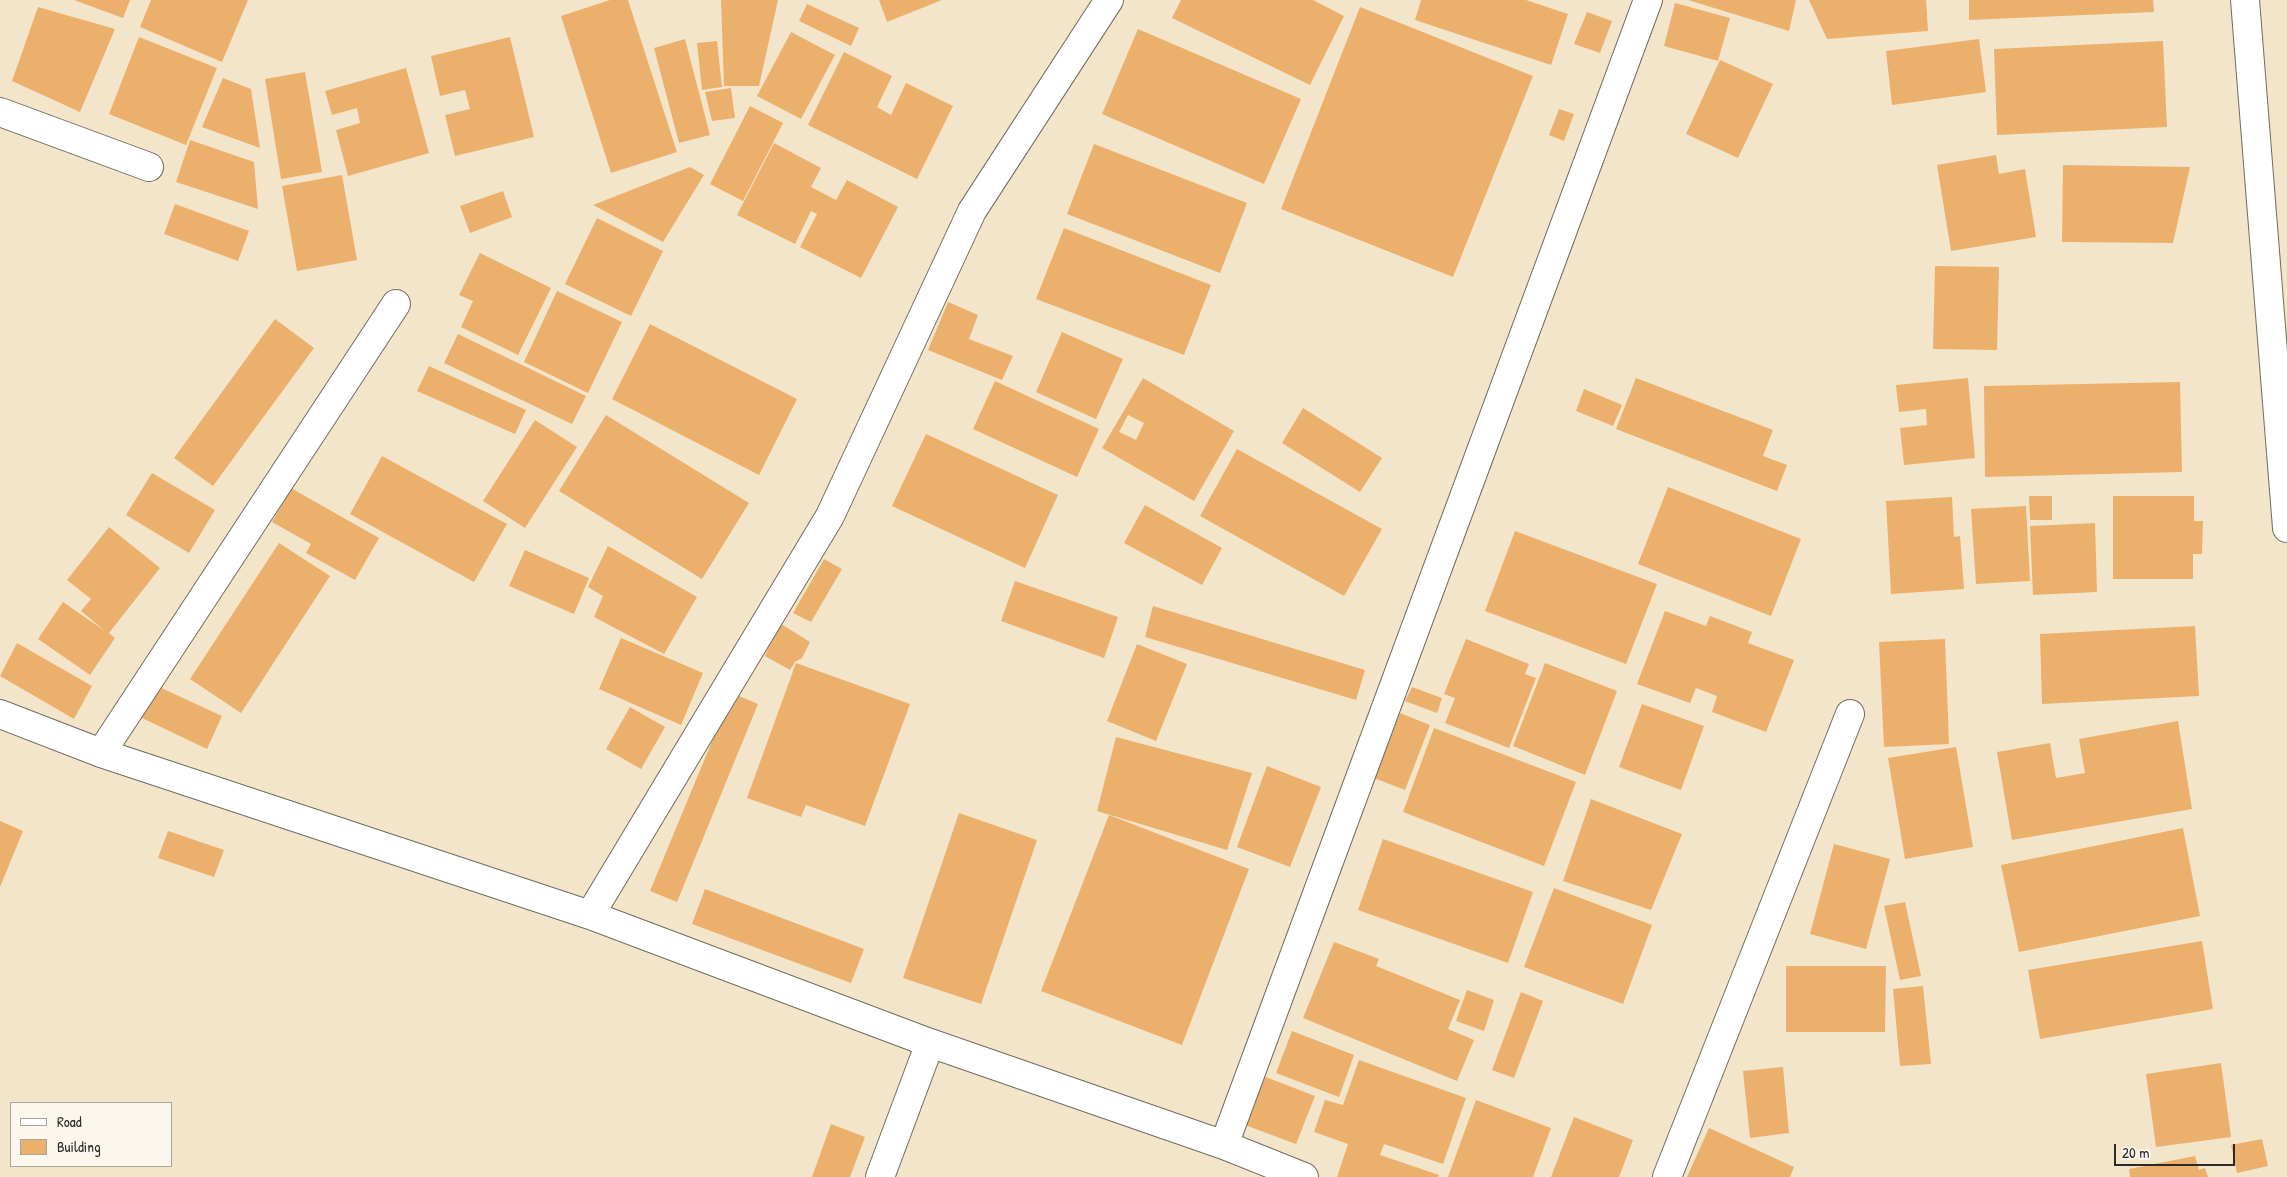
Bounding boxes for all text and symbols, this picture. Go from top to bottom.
legend [10,1102,172,1167]
text: Road [57,1111,82,1132]
scale bar [2117,1134,2238,1166]
text: Building [57,1136,101,1157]
text: 20 m [2122,1142,2149,1163]

